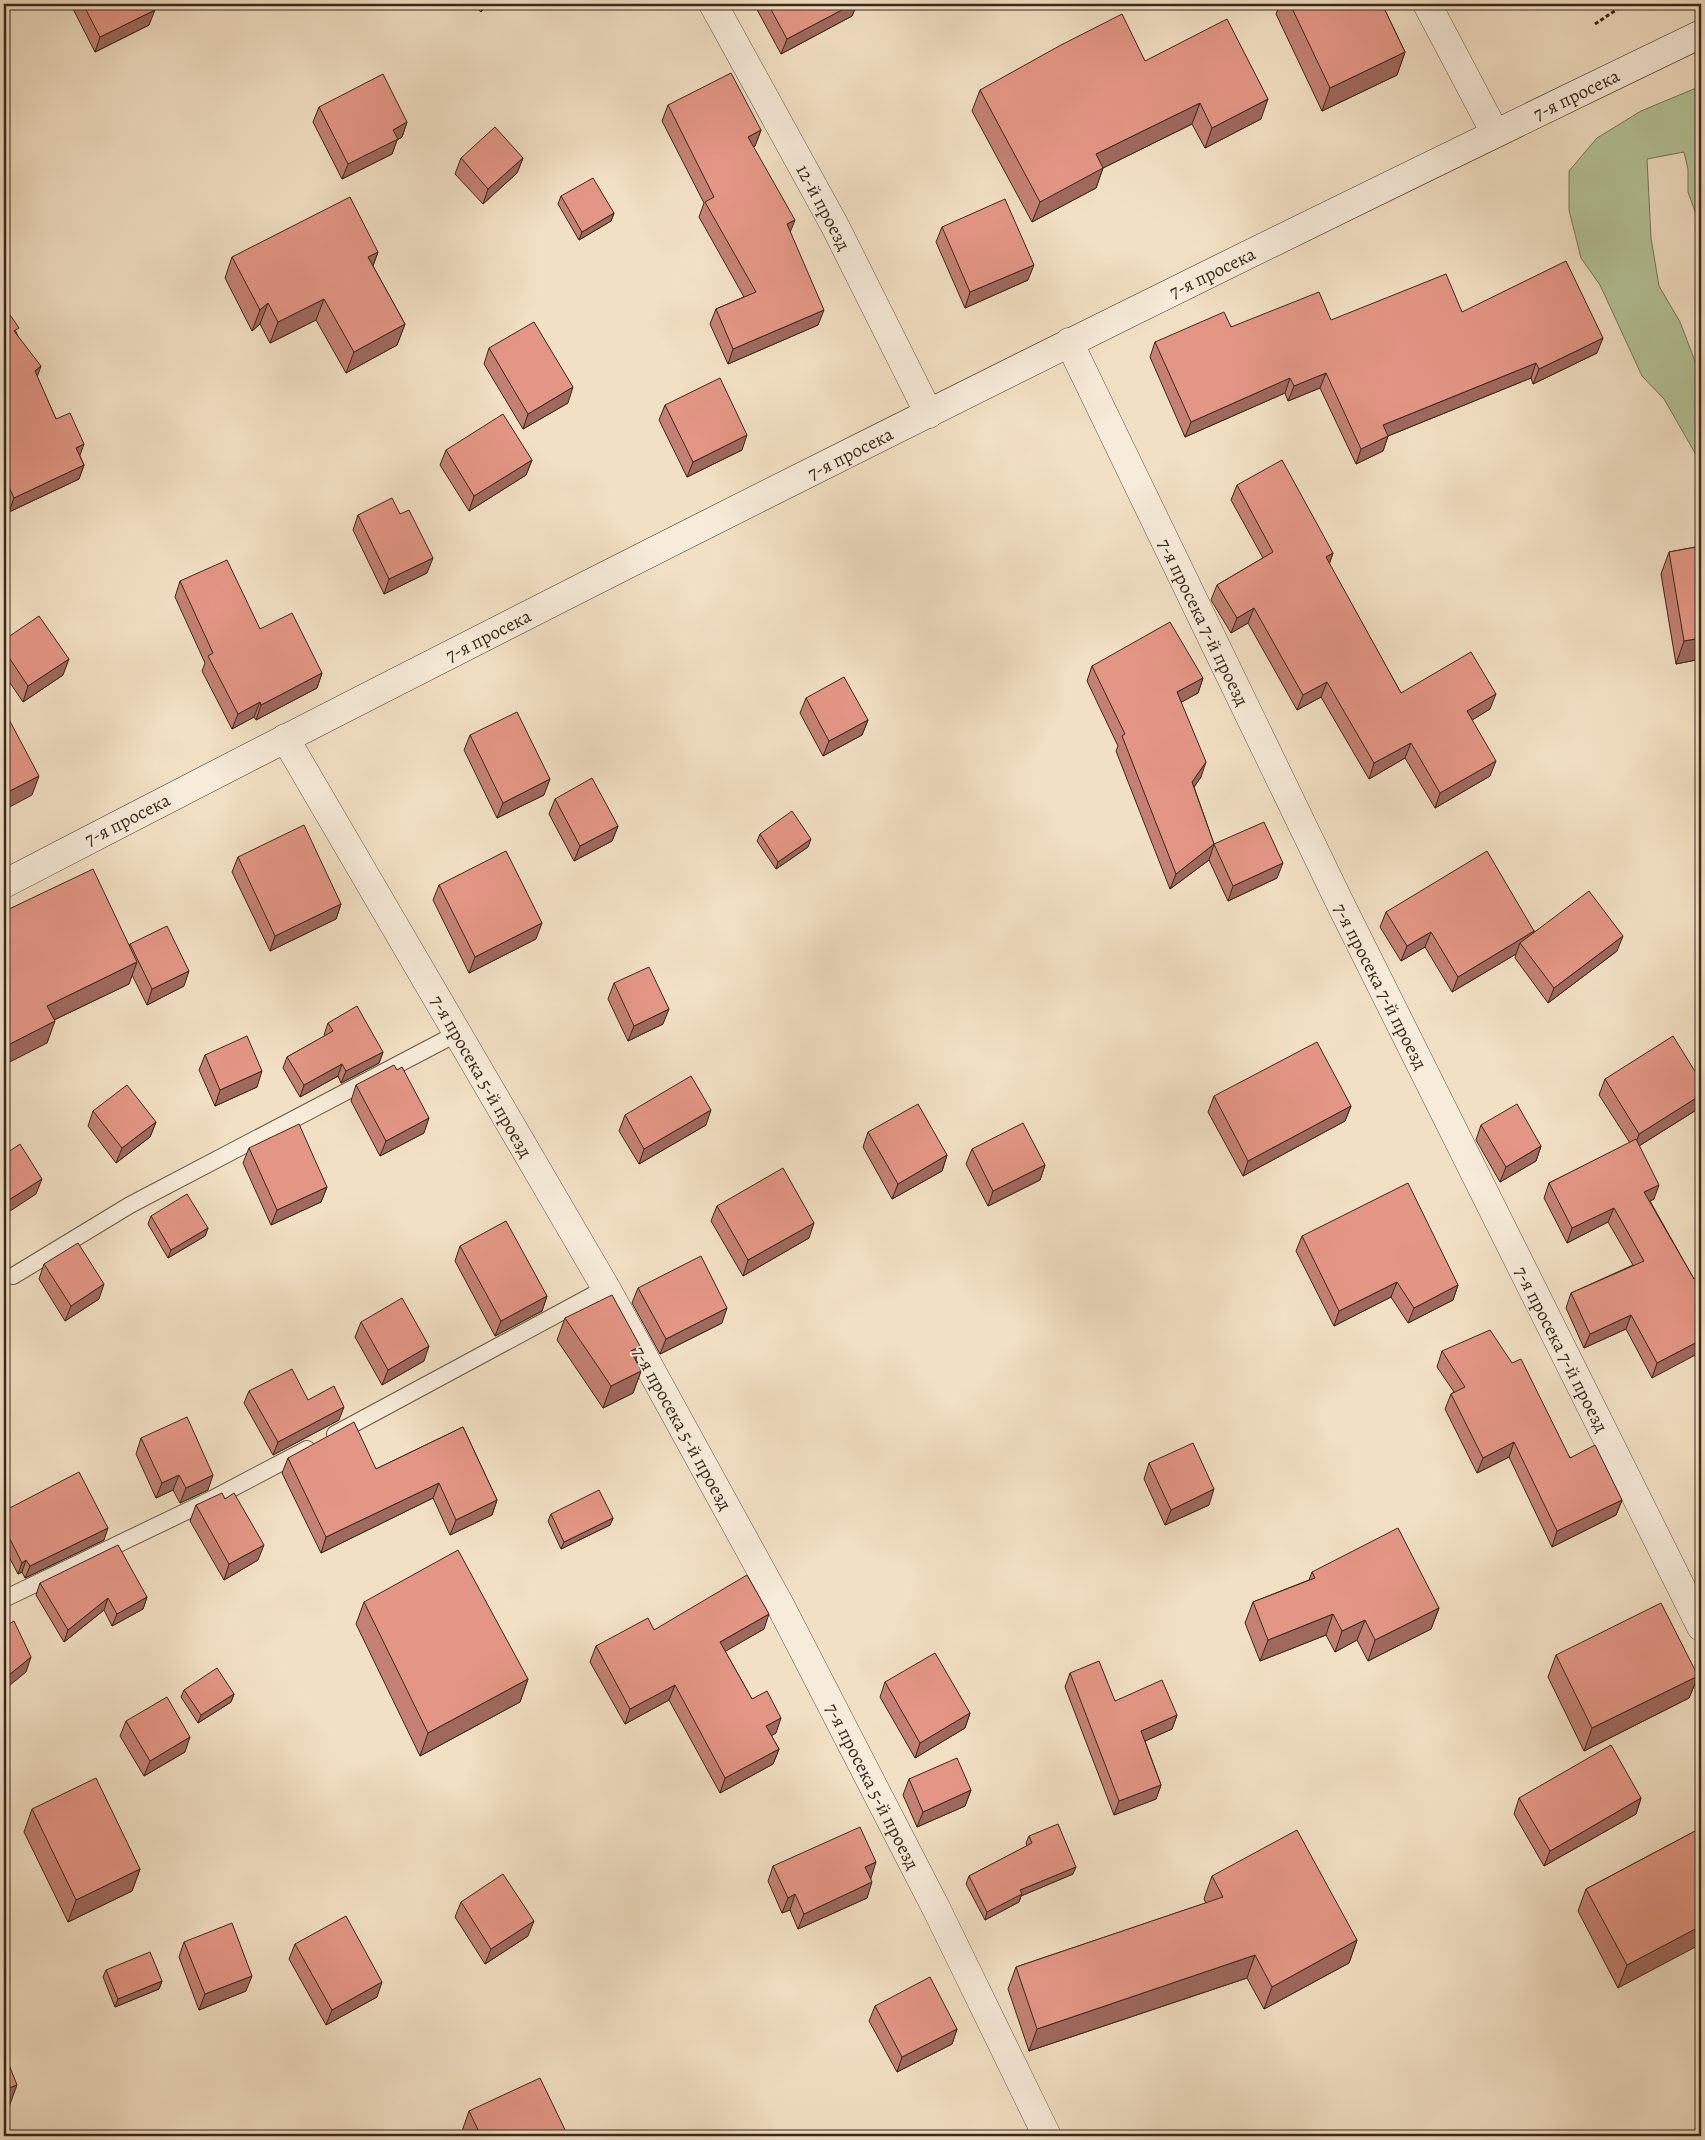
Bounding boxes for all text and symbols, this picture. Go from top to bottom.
street label: 7-я просека [1529,63,1624,127]
street label: 12-й проезд [790,160,857,255]
street label: 7-я просека [1165,241,1260,305]
street label: 7-я просека [803,421,898,487]
street label: 7-я просека 7-й проезд [1151,534,1255,711]
street label: 7-я просека [441,603,536,669]
street label: 7-я просека [80,787,175,853]
street label: 7-я просека 7-й проезд [1327,899,1433,1074]
street label: 7-я просека 5-й проезд [424,990,538,1163]
street label: 7-я просека 7-й проезд [1508,1262,1614,1437]
street label: 7-я просека 5-й проезд [626,1342,738,1515]
street label: 7-я просека 5-й проезд [819,1699,925,1874]

